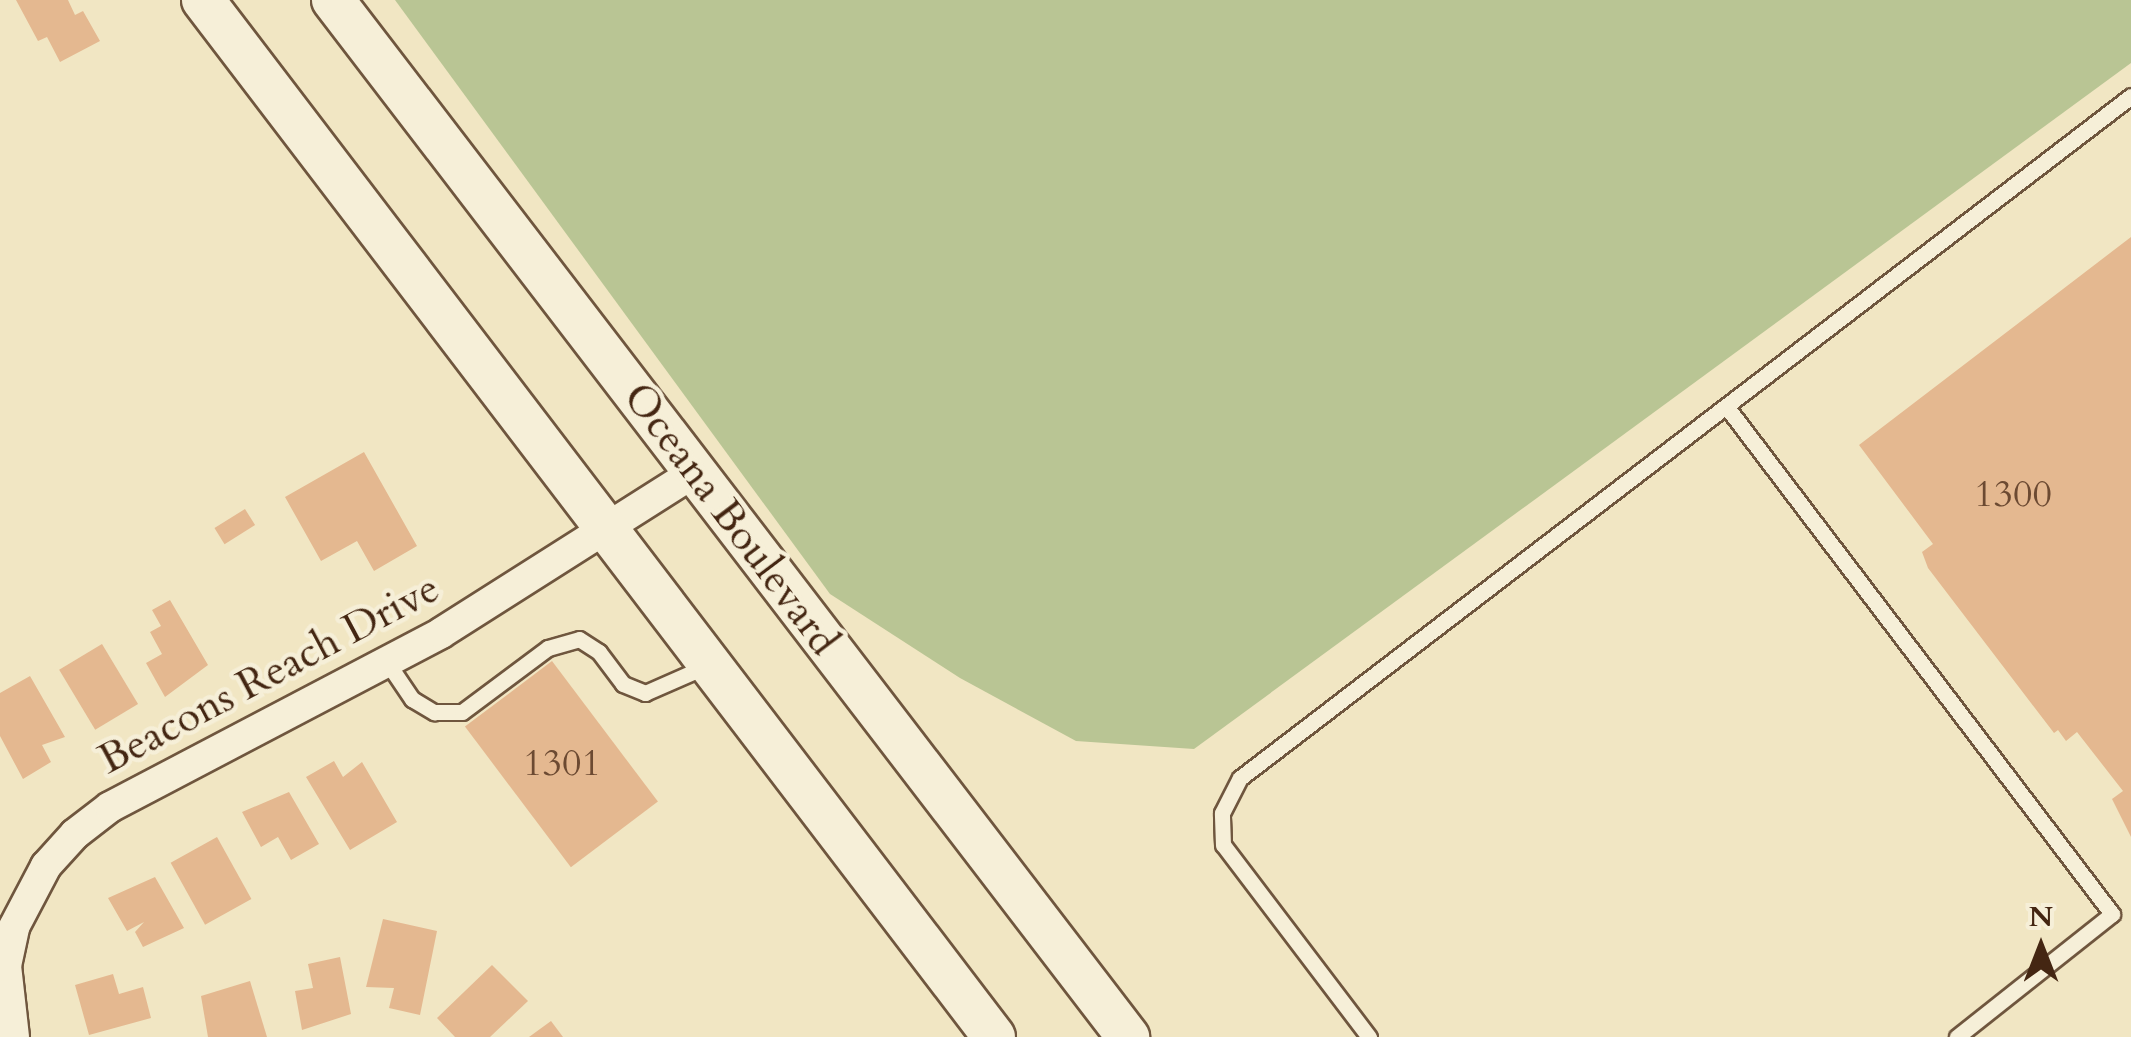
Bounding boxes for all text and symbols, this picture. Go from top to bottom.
street label: Oceana Boulevard [612,373,850,665]
house number: 1300 [1974,472,2052,518]
street label: Beacons Reach Drive [90,563,448,785]
house number: 1301 [523,741,601,787]
north arrow [1991,897,2091,997]
text: N [2029,898,2053,936]

